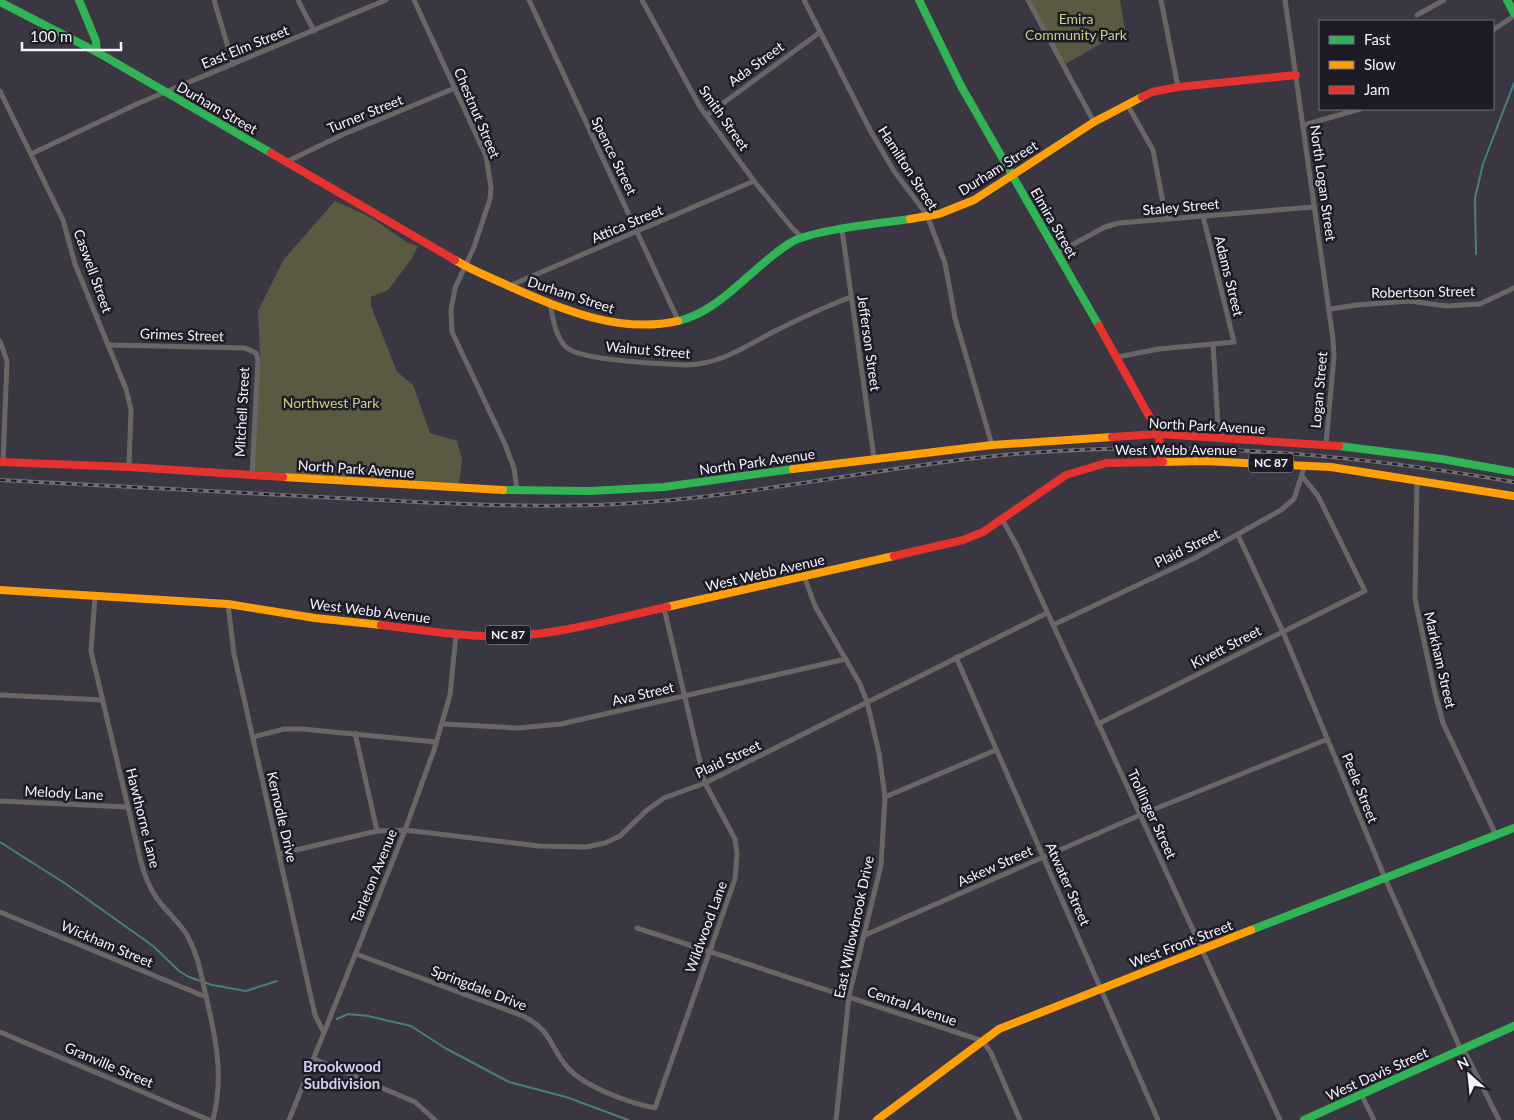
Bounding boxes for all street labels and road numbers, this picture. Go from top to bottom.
street label: East Elm Street [199,21,291,72]
street label: Ada Street [725,38,787,89]
street label: Chestnut Street [451,65,504,161]
street label: Durham Street [174,78,261,137]
street label: Smith Street [696,82,753,154]
street label: Turner Street [324,91,405,136]
street label: Spence Street [588,114,641,198]
street label: Hamilton Street [875,123,942,213]
street label: North Logan Street [1307,124,1340,242]
street label: Durham Street [955,136,1040,199]
street label: Elmira Street [1027,184,1081,261]
street label: Staley Street [1142,195,1220,218]
street label: Attica Street [588,201,665,246]
street label: Caswell Street [70,227,116,315]
street label: Adams Street [1211,234,1248,318]
street label: Durham Street [526,273,617,317]
street label: Robertson Street [1371,282,1475,301]
street label: Jefferson Street [854,294,885,392]
street label: Grimes Street [140,325,224,344]
street label: Walnut Street [605,337,691,362]
street label: Logan Street [1307,351,1330,429]
street label: Mitchell Street [231,366,252,457]
street label: North Park Avenue [1148,414,1266,437]
street label: West Webb Avenue [1115,441,1237,458]
street label: North Park Avenue [698,445,816,478]
road number: NC 87 [1248,453,1294,472]
street label: North Park Avenue [297,456,415,481]
street label: Plaid Street [1151,525,1222,571]
street label: West Webb Avenue [704,551,826,594]
street label: West Webb Avenue [309,595,432,626]
street label: Markham Street [1421,610,1460,710]
street label: Kivett Street [1188,621,1264,672]
road number: NC 87 [486,626,530,644]
street label: Ava Street [610,678,676,709]
street label: Plaid Street [692,736,763,781]
street label: Peele Street [1339,750,1382,825]
street label: Hawthorne Lane [123,766,164,870]
street label: Trollinger Street [1124,766,1181,861]
street label: Kernodle Drive [264,770,301,864]
street label: Melody Lane [24,782,104,803]
street label: Tarleton Avenue [347,826,400,925]
street label: Atwater Street [1042,839,1094,928]
street label: Askew Street [954,841,1035,890]
street label: East Willowbrook Drive [830,854,877,1000]
street label: Wildwood Lane [681,879,730,975]
street label: West Front Street [1127,916,1235,971]
street label: Wickham Street [59,917,156,971]
street label: Springdale Drive [429,961,529,1014]
street label: Central Avenue [865,982,959,1029]
street label: Granville Street [62,1038,156,1091]
street label: West Davis Street [1323,1043,1431,1104]

